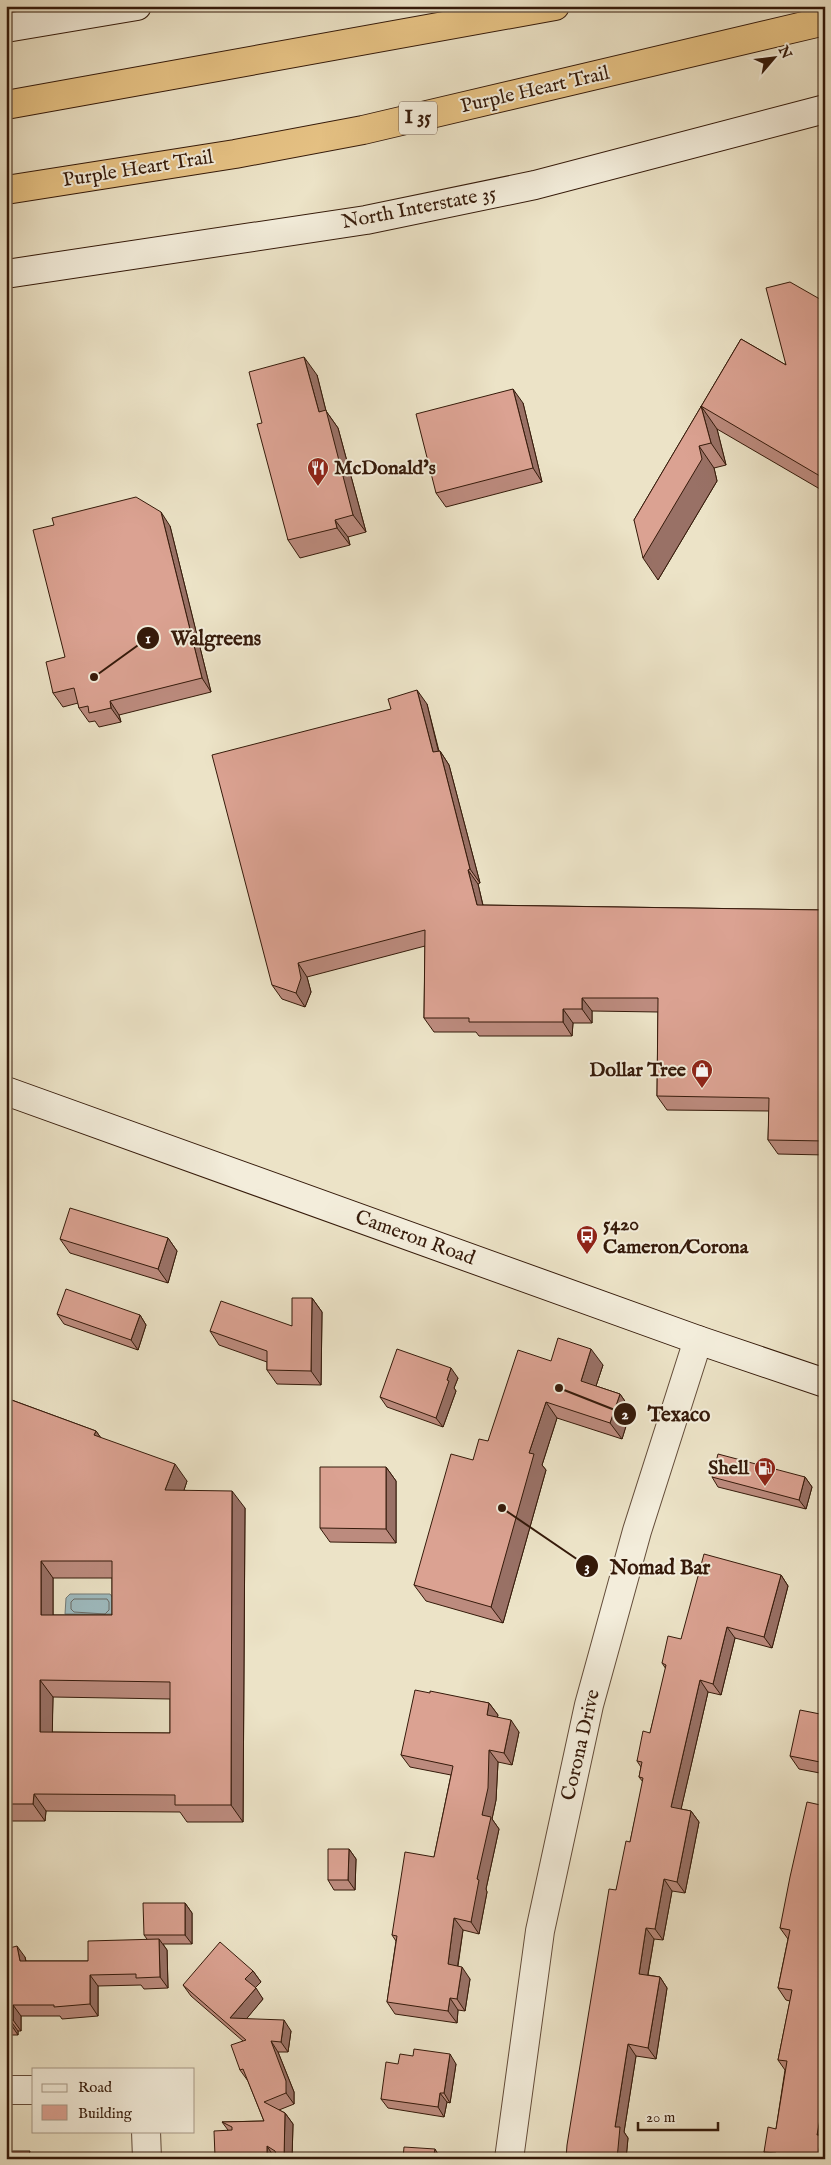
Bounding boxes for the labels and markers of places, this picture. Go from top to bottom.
restaurant icon: McDonald's [306,456,330,487]
place label: McDonald's [334,456,436,481]
callout: Walgreens [136,620,271,656]
place label: Dollar Tree [589,1058,687,1083]
shop icon: Dollar Tree [690,1058,714,1089]
place label: 5420 Cameron/Corona [603,1212,749,1260]
bus stop icon: 5420 Cameron/Corona [575,1224,599,1255]
callout: Texaco [613,1396,721,1432]
place label: Shell [708,1456,750,1481]
fuel station icon: Shell [753,1456,777,1487]
callout: Nomad Bar [575,1548,720,1584]

